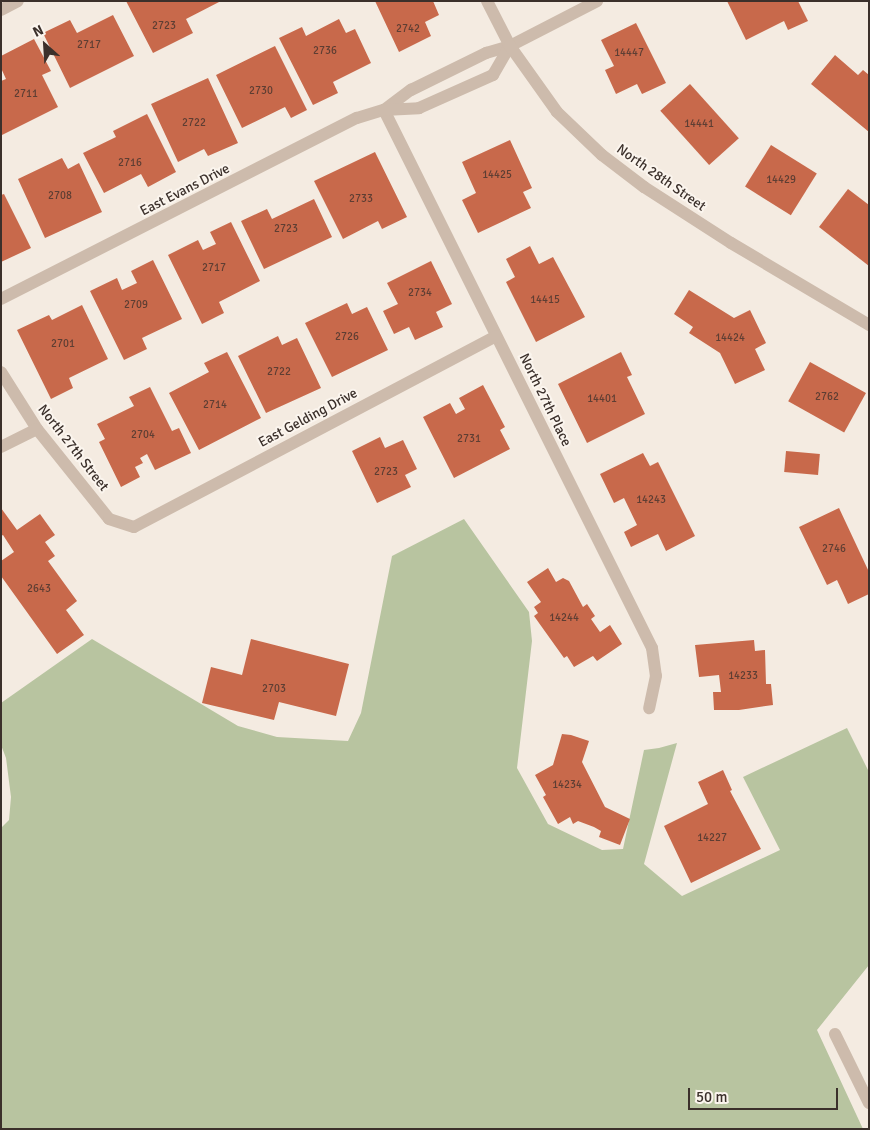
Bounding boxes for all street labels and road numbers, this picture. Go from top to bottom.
street label: North 28th Street [613,141,709,215]
street label: East Evans Drive [137,160,233,220]
street label: North 27th Place [515,351,575,449]
street label: East Gelding Drive [256,385,360,451]
street label: North 27th Street [34,401,112,495]

